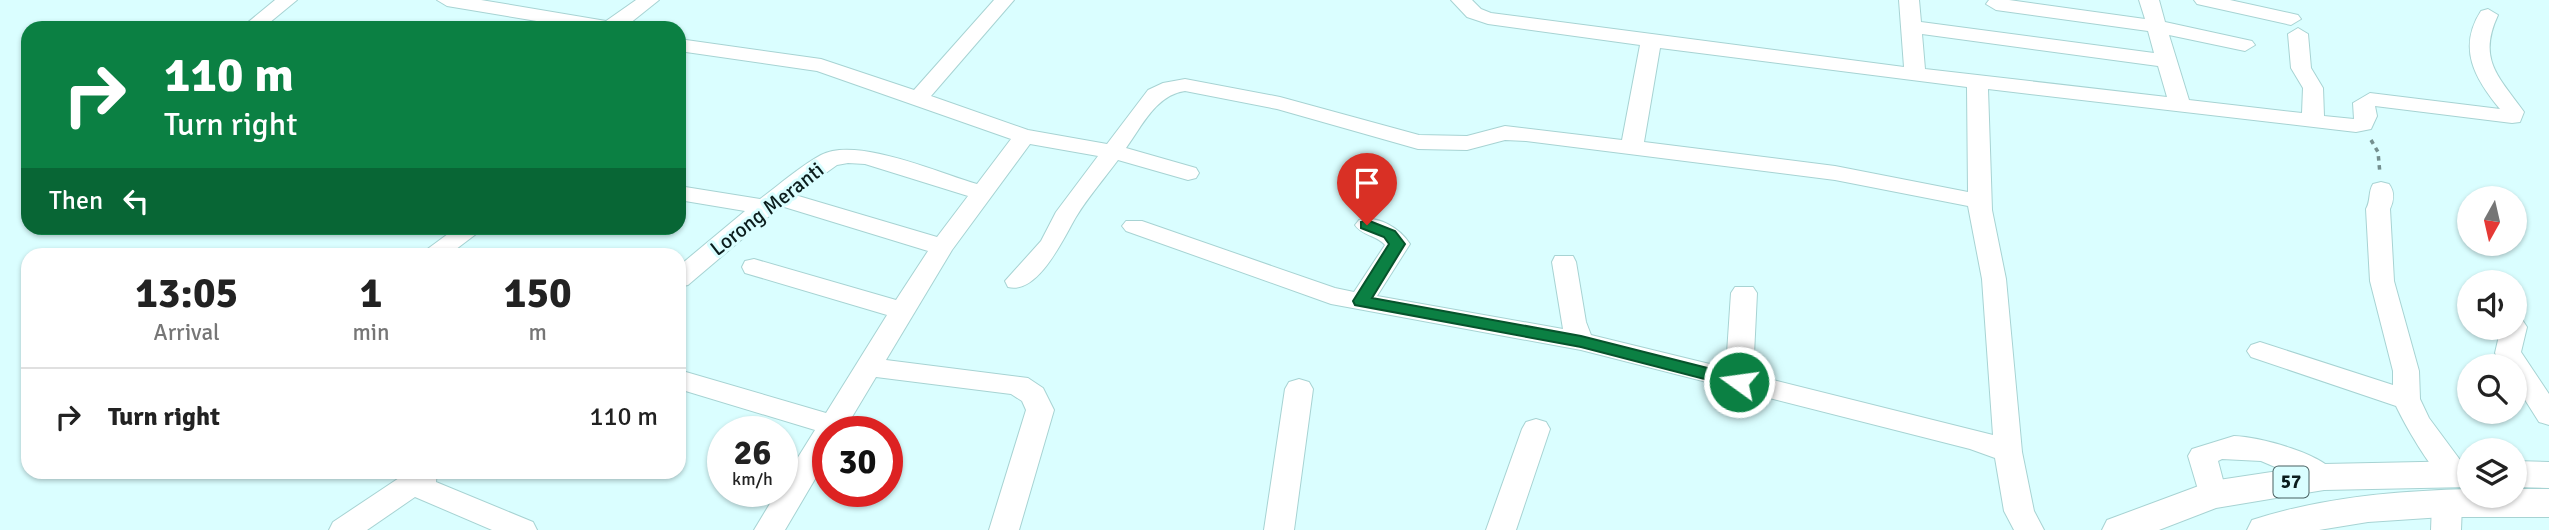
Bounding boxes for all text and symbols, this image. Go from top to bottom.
text: 110 m [164,45,294,105]
icon: right [49,49,140,140]
text: Turn right [164,105,297,144]
pin [1337,153,1397,225]
street label: Lorong Meranti [705,157,829,261]
icon: arrive [1348,164,1386,202]
icon: left [117,182,155,220]
text: Then [49,185,103,217]
north arrow [2457,186,2527,256]
map controls [2457,186,2527,508]
text: 13:05 [135,268,238,319]
text: 1 [360,268,382,319]
text: 150 [504,268,572,319]
button: sound [2457,270,2527,340]
text: Arrival [154,318,220,347]
text: min [352,318,390,347]
text: m [529,318,547,347]
position arrow [1702,345,1776,419]
button: search [2457,354,2527,424]
icon: right [49,398,87,436]
text: Turn right [108,401,220,433]
text: 110 m [589,401,658,433]
speed limit sign: 30 [812,416,903,507]
text: 26 [734,431,771,474]
button: layers [2457,438,2527,508]
road number: 57 [2274,467,2308,498]
text: km/h [732,468,773,490]

